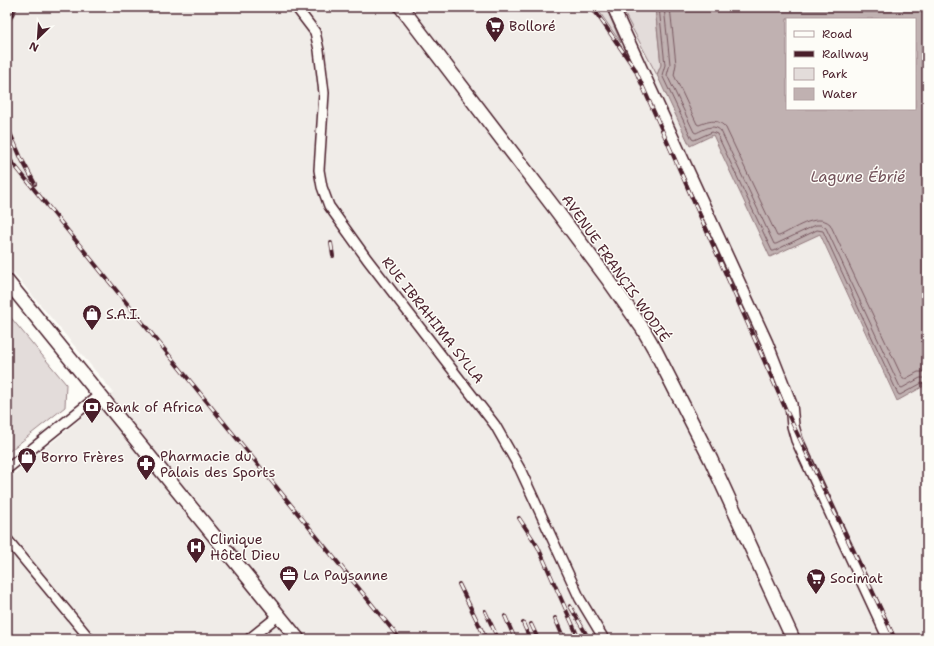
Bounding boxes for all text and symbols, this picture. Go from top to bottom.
supermarket icon: Bolloré [484,15,506,43]
place label: Bolloré [509,17,556,35]
north arrow [18,18,58,58]
legend [786,18,916,110]
text: Road [822,26,853,42]
text: N [27,38,41,55]
text: Railway [822,46,869,62]
text: Park [822,66,848,82]
text: Water [822,86,858,102]
water label: Lagune Ébrié [810,166,906,187]
street label: AVENUE FRANÇIS WODIÉ [558,191,674,346]
street label: RUE IBRAHIMA SYLLA [378,253,488,387]
shop icon: S.A.I. [81,303,103,331]
place label: S.A.I. [106,305,140,323]
bank icon: Bank of Africa [81,396,103,424]
place label: Bank of Africa [106,398,203,416]
shop icon: Borro Frères [16,446,38,474]
place label: Pharmacie du Palais des Sports [160,447,275,481]
place label: Borro Frères [41,448,124,466]
pharmacy icon: Pharmacie du Palais des Sports [135,453,157,481]
place label: Clinique Hôtel Dieu [210,530,280,564]
hospital icon: Clinique Hôtel Dieu [185,536,207,564]
office icon: La Paysanne [278,564,300,592]
place label: La Paysanne [303,566,388,584]
supermarket icon: Socimat [805,567,827,595]
place label: Socimat [830,569,883,587]

